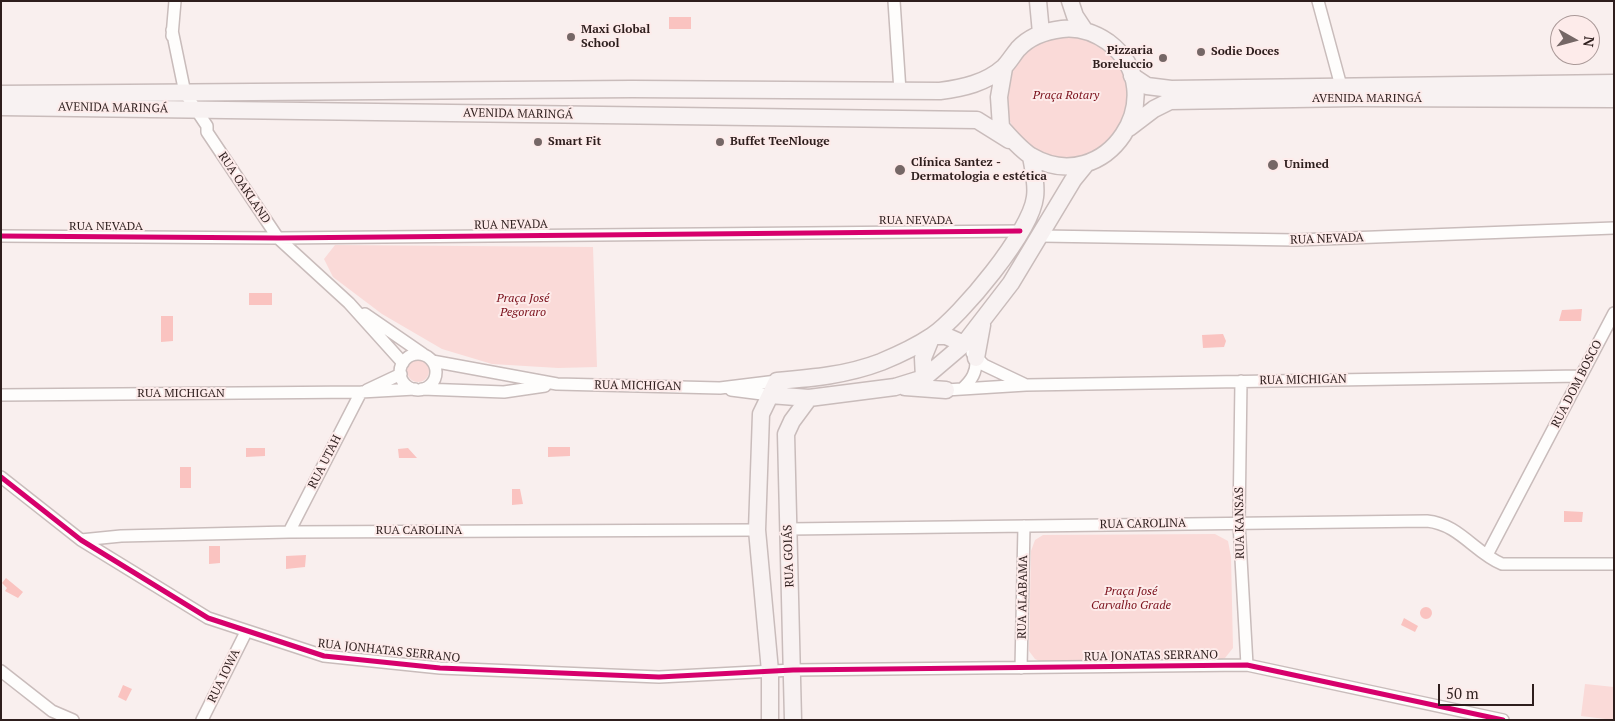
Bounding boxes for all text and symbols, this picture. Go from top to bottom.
north arrow [1550,15,1600,65]
place label: Maxi Global School [581,23,650,51]
marker: Maxi Global School [565,31,577,43]
text: N [1579,35,1599,48]
place label: Pizzaria Boreluccio [1092,44,1153,72]
place label: Sodie Doces [1211,45,1279,59]
marker: Sodie Doces [1195,46,1207,58]
marker: Pizzaria Boreluccio [1157,52,1169,64]
park label: Praça Rotary [1033,89,1099,103]
street label: AVENIDA MARINGÁ [1312,92,1422,106]
street label: AVENIDA MARINGÁ [58,100,168,116]
street label: AVENIDA MARINGÁ [463,106,573,122]
place label: Smart Fit [548,135,601,149]
place label: Buffet TeeNlouge [730,135,830,149]
marker: Smart Fit [532,136,544,148]
marker: Buffet TeeNlouge [714,136,726,148]
street label: RUA OAKLAND [215,150,273,226]
place label: Clínica Santez - Dermatologia e estética [911,156,1047,184]
marker: Unimed [1266,158,1280,172]
place label: Unimed [1284,158,1329,172]
marker: Clínica Santez - Dermatologia e estética [893,163,907,177]
street label: RUA NEVADA [879,214,953,228]
street label: RUA NEVADA [474,217,548,233]
street label: RUA NEVADA [69,220,143,234]
street label: RUA NEVADA [1290,231,1364,247]
park label: Praça José Pegoraro [496,292,550,320]
street label: RUA DOM BOSCO [1549,338,1605,430]
street label: RUA MICHIGAN [1259,372,1347,388]
street label: RUA MICHIGAN [594,378,682,394]
street label: RUA MICHIGAN [137,387,225,401]
street label: RUA UTAH [305,433,345,491]
street label: RUA KANSAS [1232,487,1248,559]
street label: RUA CAROLINA [1100,516,1186,532]
street label: RUA CAROLINA [376,524,462,538]
street label: RUA GOIÁS [781,524,797,588]
street label: RUA ALABAMA [1015,555,1031,639]
park label: Praça José Carvalho Grade [1091,585,1171,613]
street label: RUA JONHATAS SERRANO [317,636,461,666]
street label: RUA IOWA [205,647,243,705]
street label: RUA JONATAS SERRANO [1084,648,1218,664]
scale bar [1440,674,1536,706]
text: 50 m [1446,683,1479,703]

